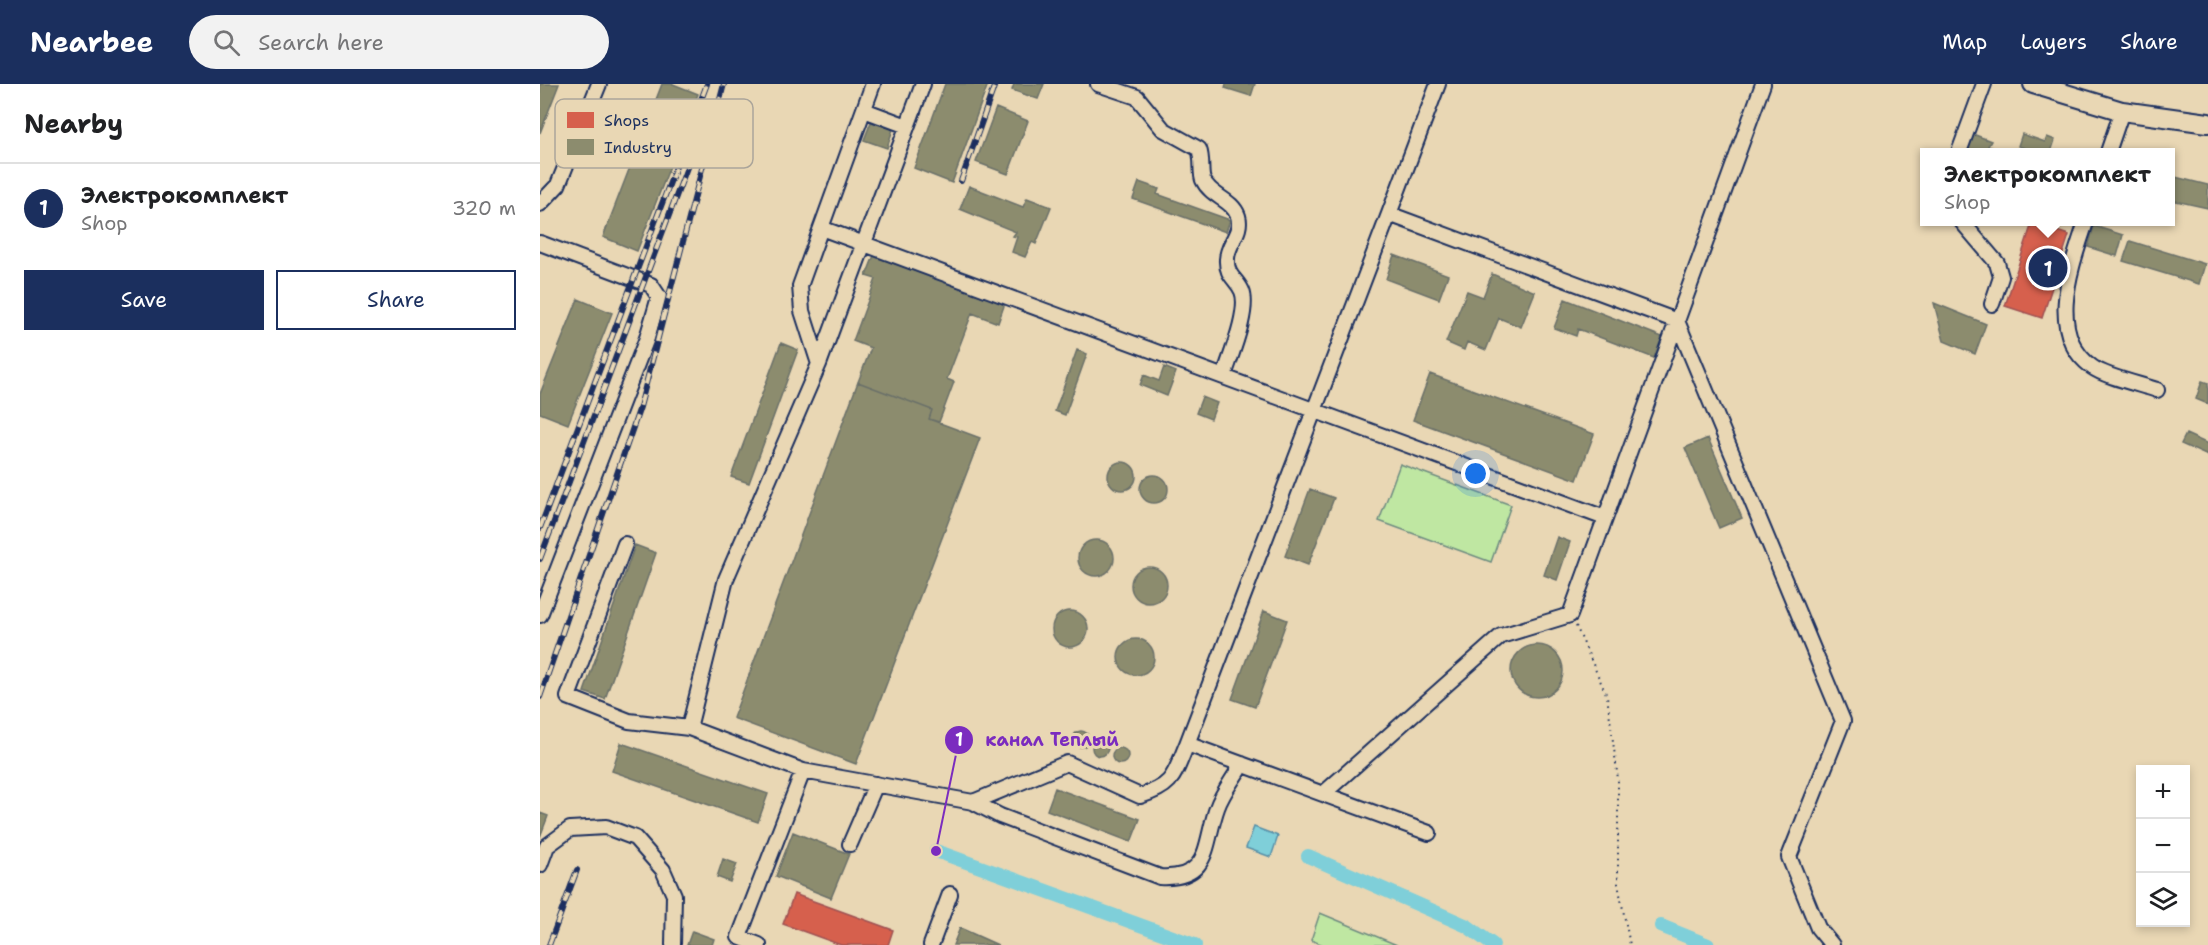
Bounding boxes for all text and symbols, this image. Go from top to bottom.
search box [189,15,609,69]
text: Nearbee [30,23,153,61]
icon: search [210,26,243,59]
text: Search here [258,28,384,57]
text: Map [1942,28,1987,56]
text: Layers [2020,28,2087,56]
text: Share [2120,28,2178,56]
legend [555,99,753,168]
text: Nearby [24,106,123,141]
text: Shops [604,110,649,131]
text: Industry [604,137,672,158]
popup [1920,148,2175,226]
text: Электрокомплект [1944,160,2151,189]
text: Электрокомплект [81,181,288,210]
text: Shop [1944,189,1991,215]
text: 1 [39,195,48,221]
text: 320 m [452,195,516,221]
text: Shop [81,210,128,236]
pin: 1 [2028,246,2068,291]
button: Save [24,270,264,330]
button: Share [276,270,516,330]
your location [1461,459,1490,488]
callout: канал Теплый [944,722,1131,758]
text: 1 [955,728,963,752]
text: канал Теплый [985,728,1119,752]
map controls [2136,765,2190,927]
button: + [2136,765,2190,819]
button: − [2136,819,2190,873]
button: layers [2136,873,2190,927]

